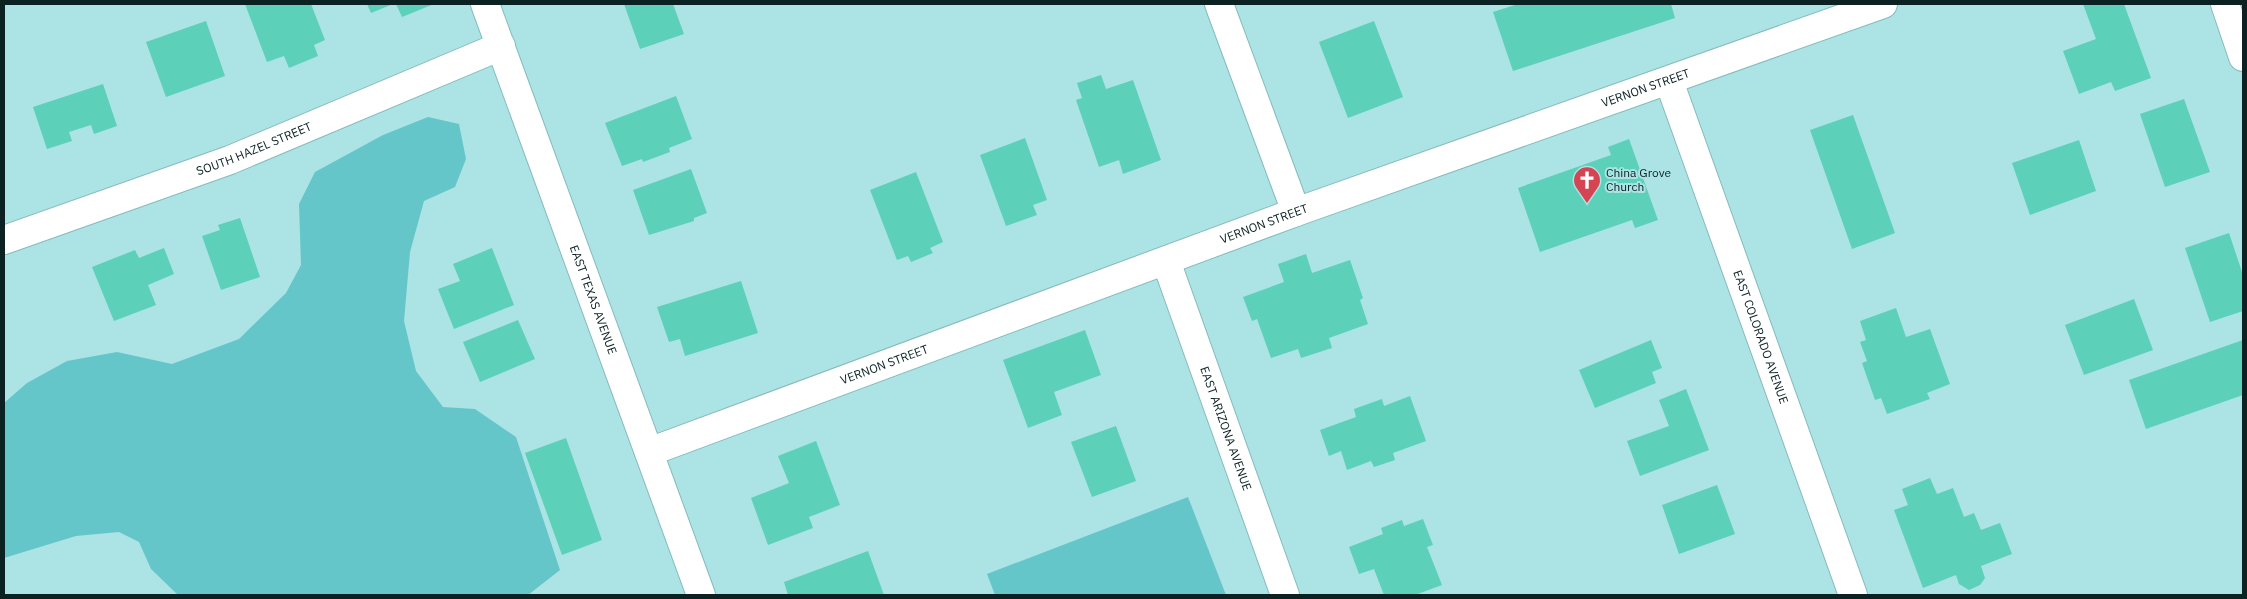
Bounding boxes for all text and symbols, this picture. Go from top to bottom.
street label: VERNON STREET [1599,65,1692,110]
street label: SOUTH HAZEL STREET [194,119,314,178]
church icon: China Grove Church [1572,165,1602,204]
place label: China Grove Church [1606,165,1671,194]
street label: VERNON STREET [1218,200,1310,247]
street label: EAST TEXAS AVENUE [567,243,620,356]
street label: EAST COLORADO AVENUE [1730,268,1792,406]
street label: VERNON STREET [838,341,930,387]
street label: EAST ARIZONA AVENUE [1197,364,1255,493]

